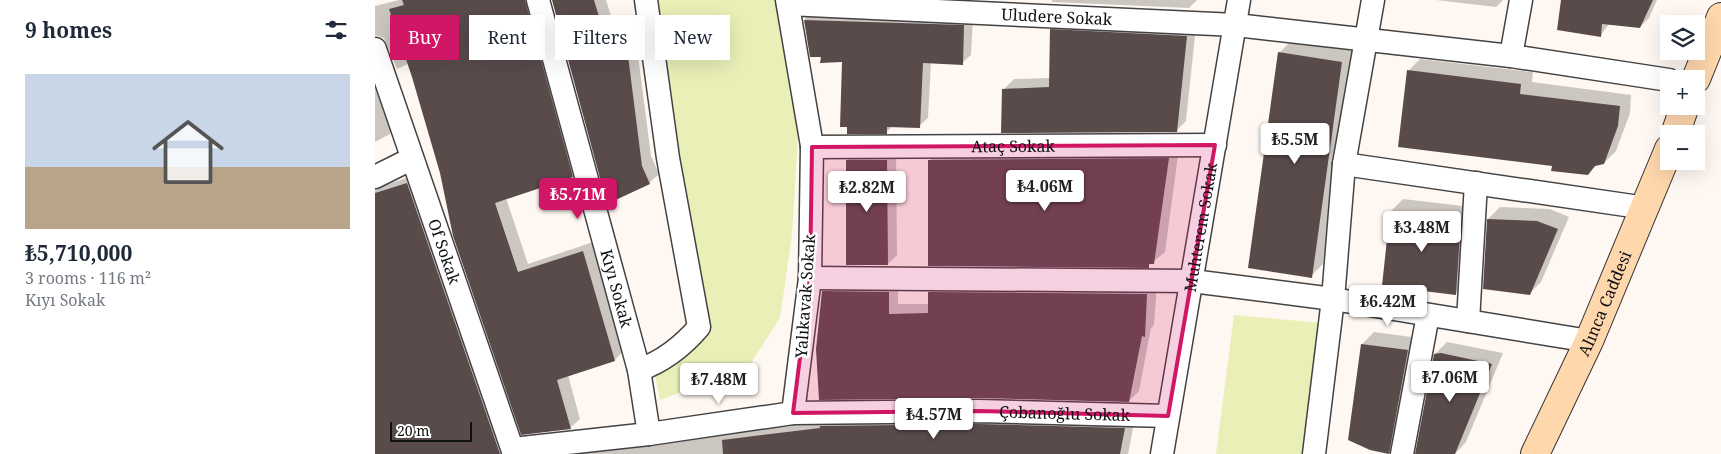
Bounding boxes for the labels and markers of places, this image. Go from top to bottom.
pin: ₺5.5M [1260,122,1330,165]
pin: ₺2.82M [826,170,908,213]
pin: ₺4.06M [1004,170,1086,212]
pin: ₺5.71M [537,178,619,220]
pin: ₺3.48M [1381,210,1463,253]
pin: ₺6.42M [1347,284,1429,327]
pin: ₺7.06M [1409,360,1491,403]
pin: ₺7.48M [678,362,760,405]
pin: ₺4.57M [893,398,975,440]

